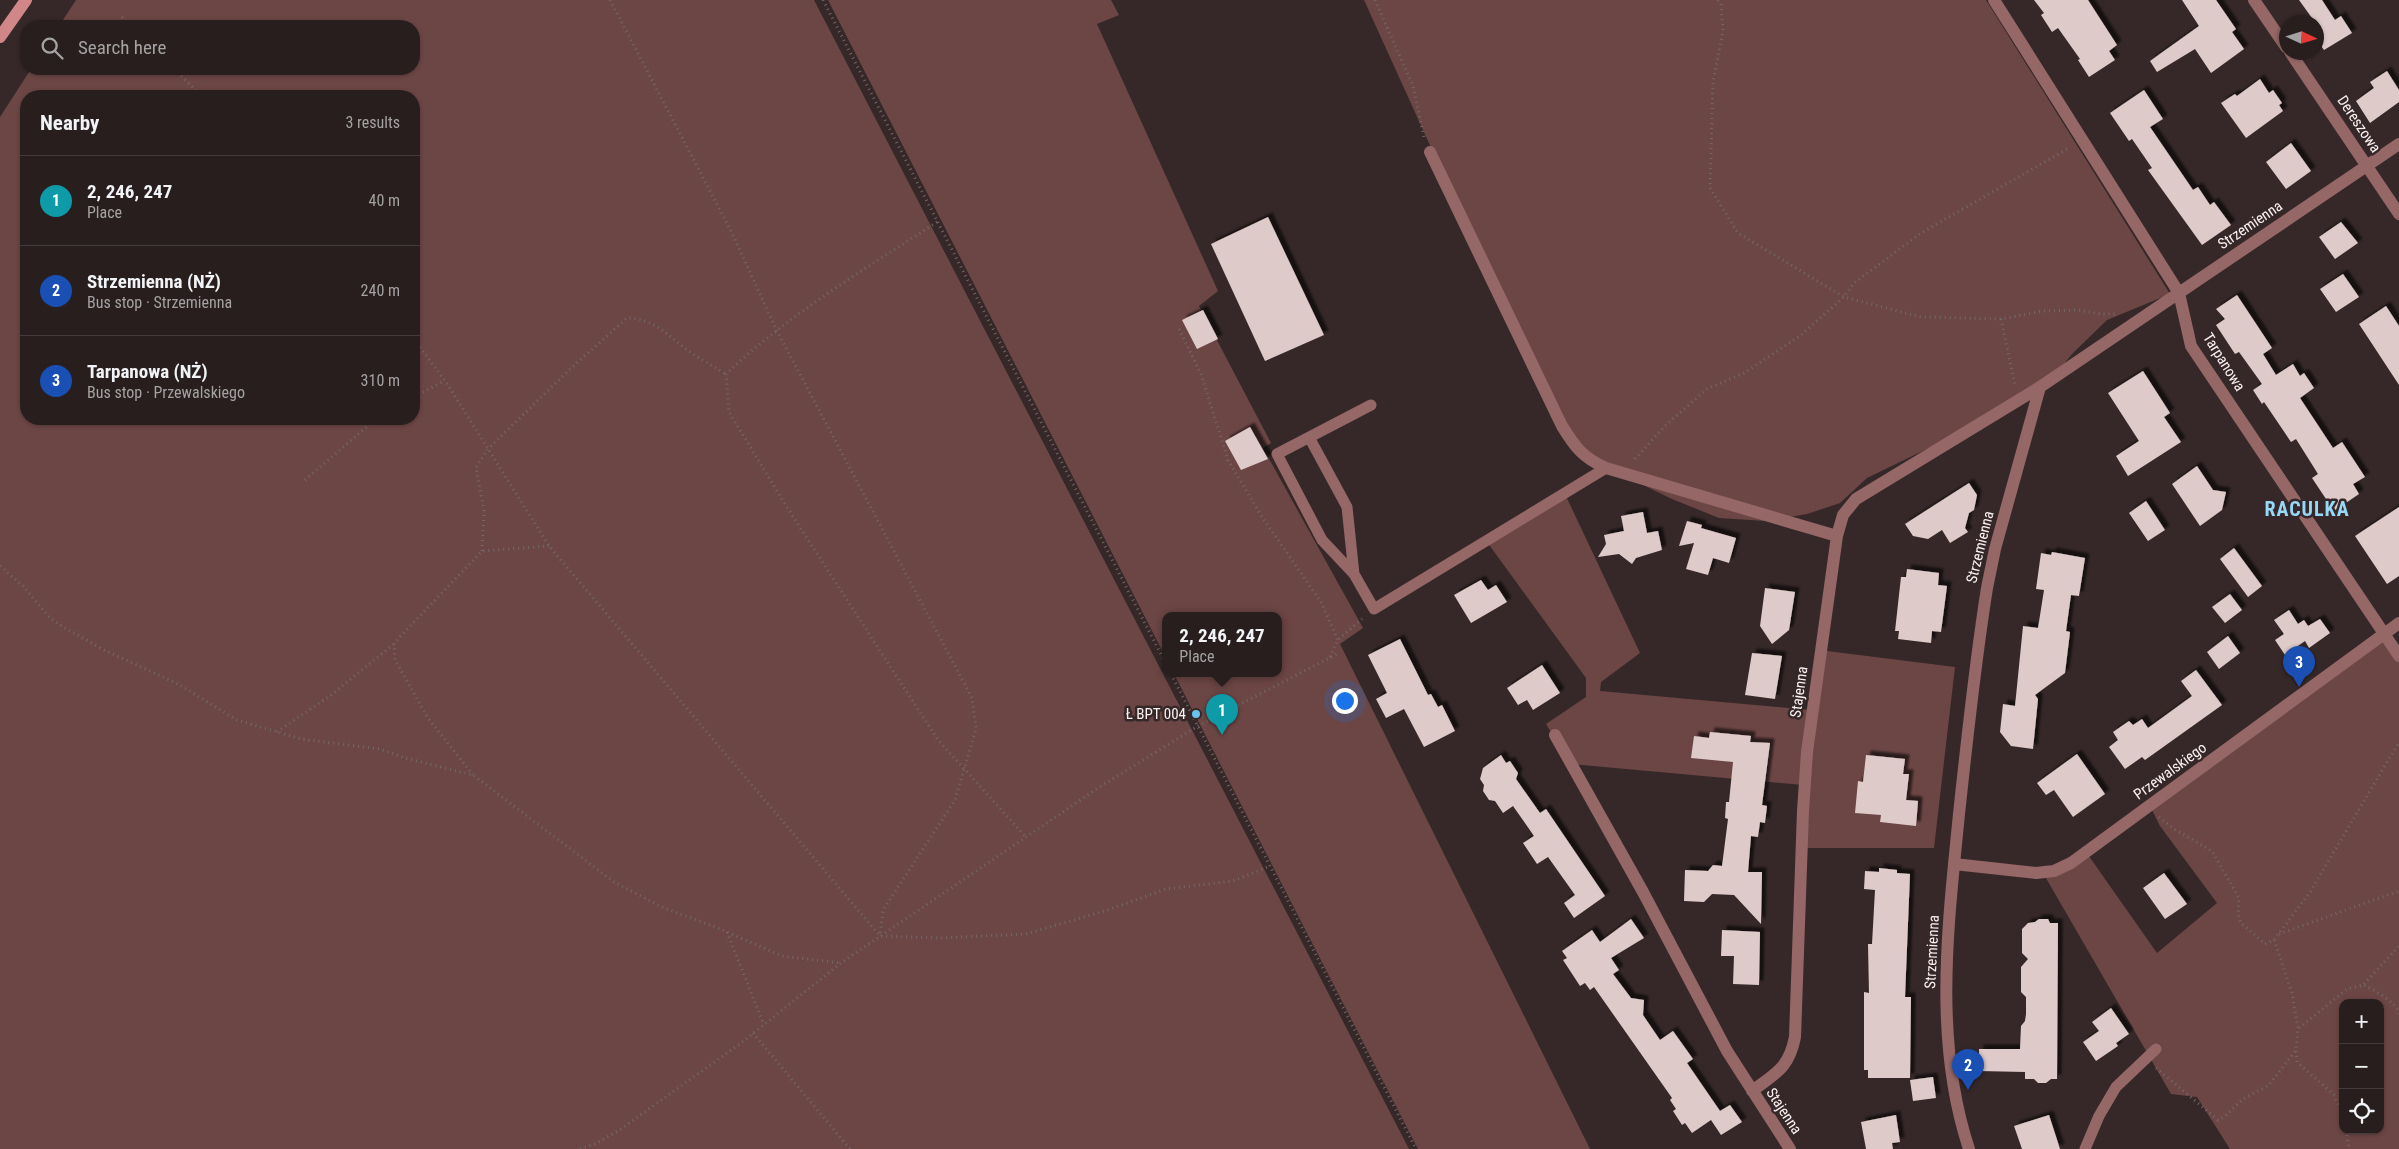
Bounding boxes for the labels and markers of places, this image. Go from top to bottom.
pin: 3 [2283,646,2315,687]
pin: 1 [1206,694,1238,735]
place label: Ł BPT 004 [1126,705,1186,723]
marker: Ł BPT 004 [1190,708,1202,720]
pin: 2 [1952,1049,1984,1090]

